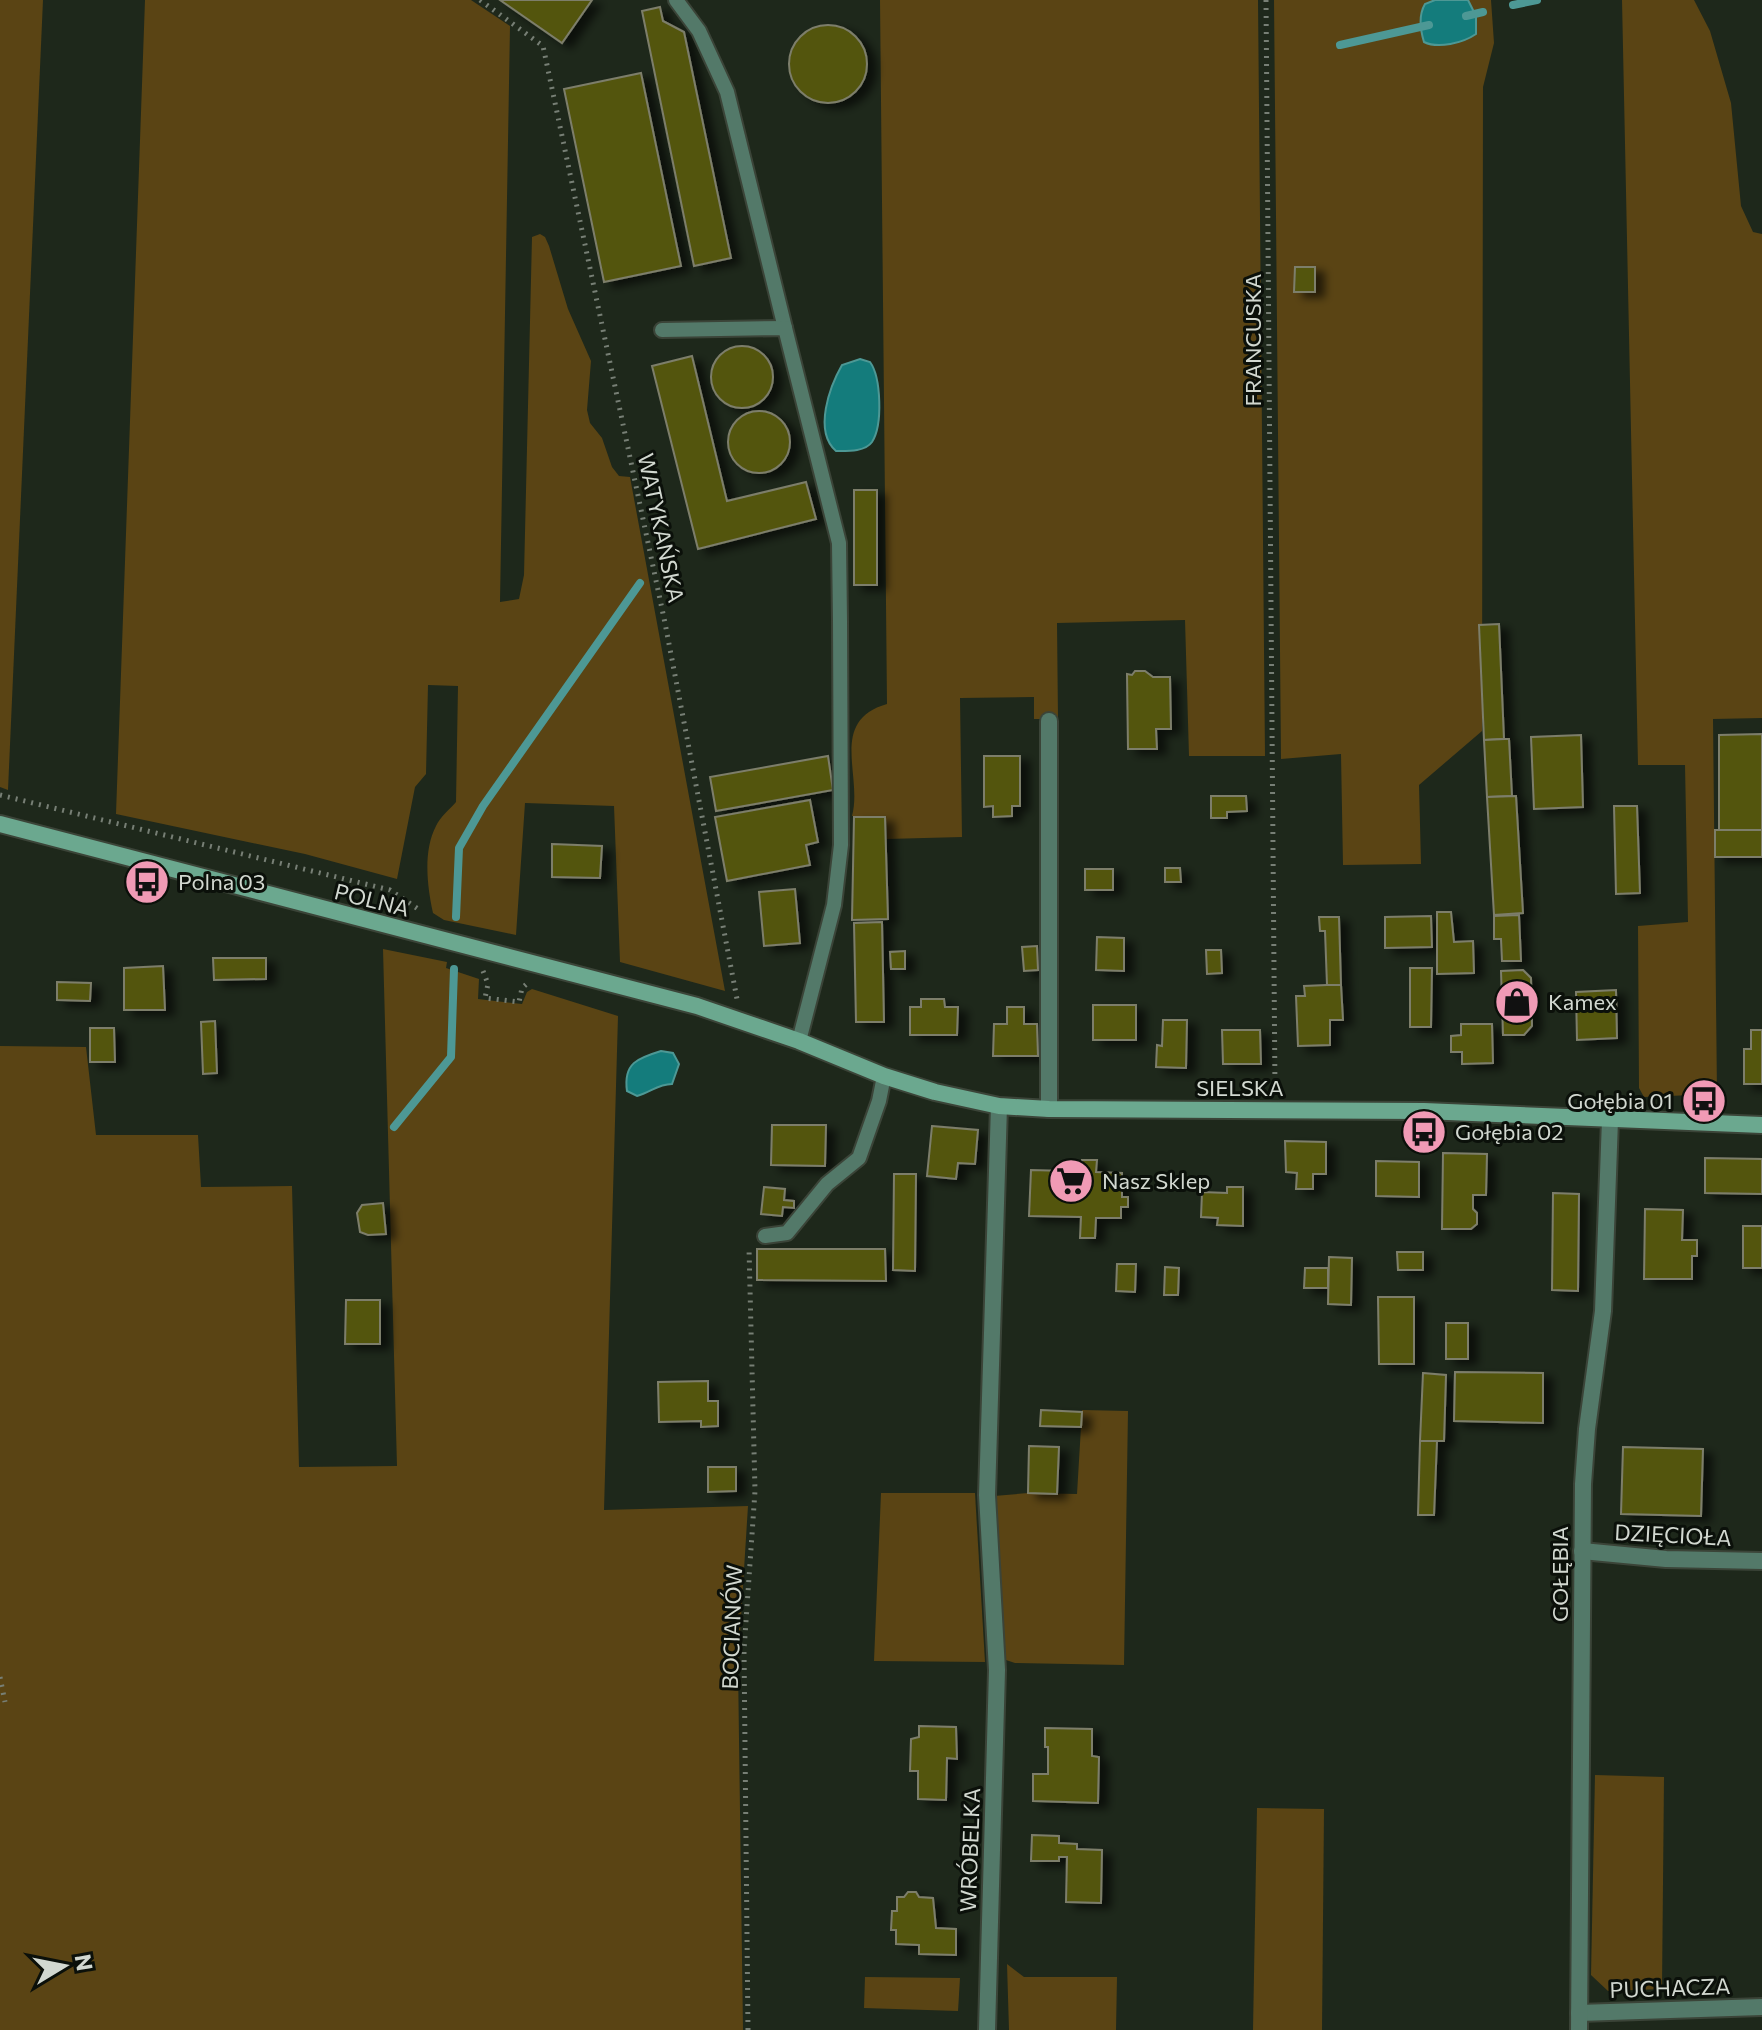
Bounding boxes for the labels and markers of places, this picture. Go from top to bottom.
bus stop icon: Polna 03 [123,858,171,906]
place label: Polna 03 [178,868,265,895]
shop icon: Kamex [1493,978,1541,1026]
place label: Kamex [1548,988,1617,1015]
bus stop icon: Gołębia 01 [1680,1077,1728,1125]
place label: Gołębia 01 [1567,1087,1673,1114]
bus stop icon: Gołębia 02 [1400,1108,1448,1156]
place label: Gołębia 02 [1455,1118,1563,1145]
supermarket icon: Nasz Sklep [1047,1157,1095,1205]
place label: Nasz Sklep [1102,1167,1210,1194]

